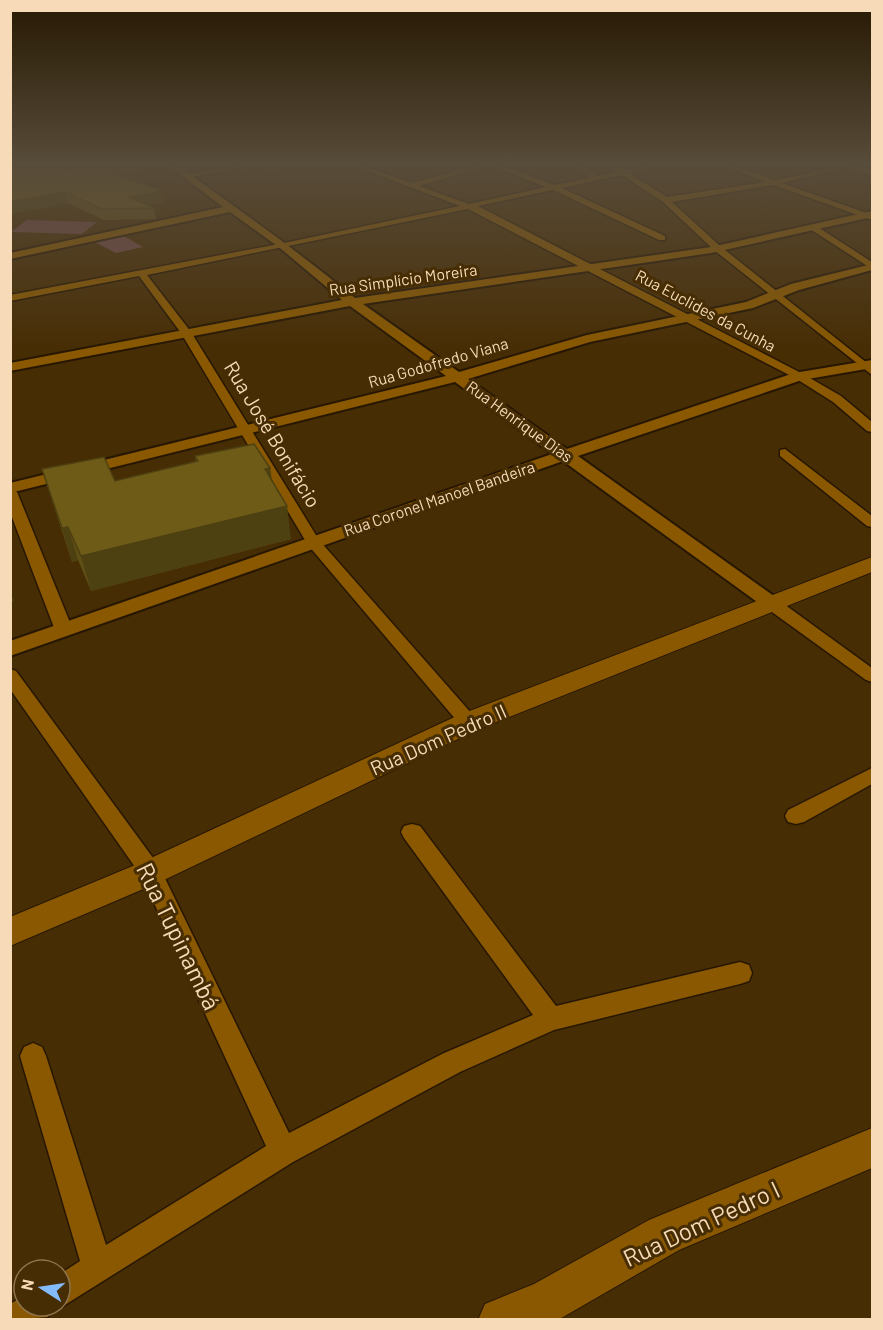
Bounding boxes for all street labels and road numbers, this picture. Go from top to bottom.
street label: Rua Simplício Moreira [328,259,478,299]
street label: Rua Euclides da Cunha [633,265,779,355]
street label: Rua Godofredo Viana [366,333,510,391]
street label: Rua José Bonifácio [220,356,326,512]
street label: Rua Henrique Dias [463,376,577,466]
street label: Rua Coronel Manoel Bandeira [341,456,537,540]
street label: Rua Dom Pedro II [366,698,510,780]
street label: Rua Tupinambá [131,858,227,1014]
street label: Rua Dom Pedro I [618,1174,784,1272]

